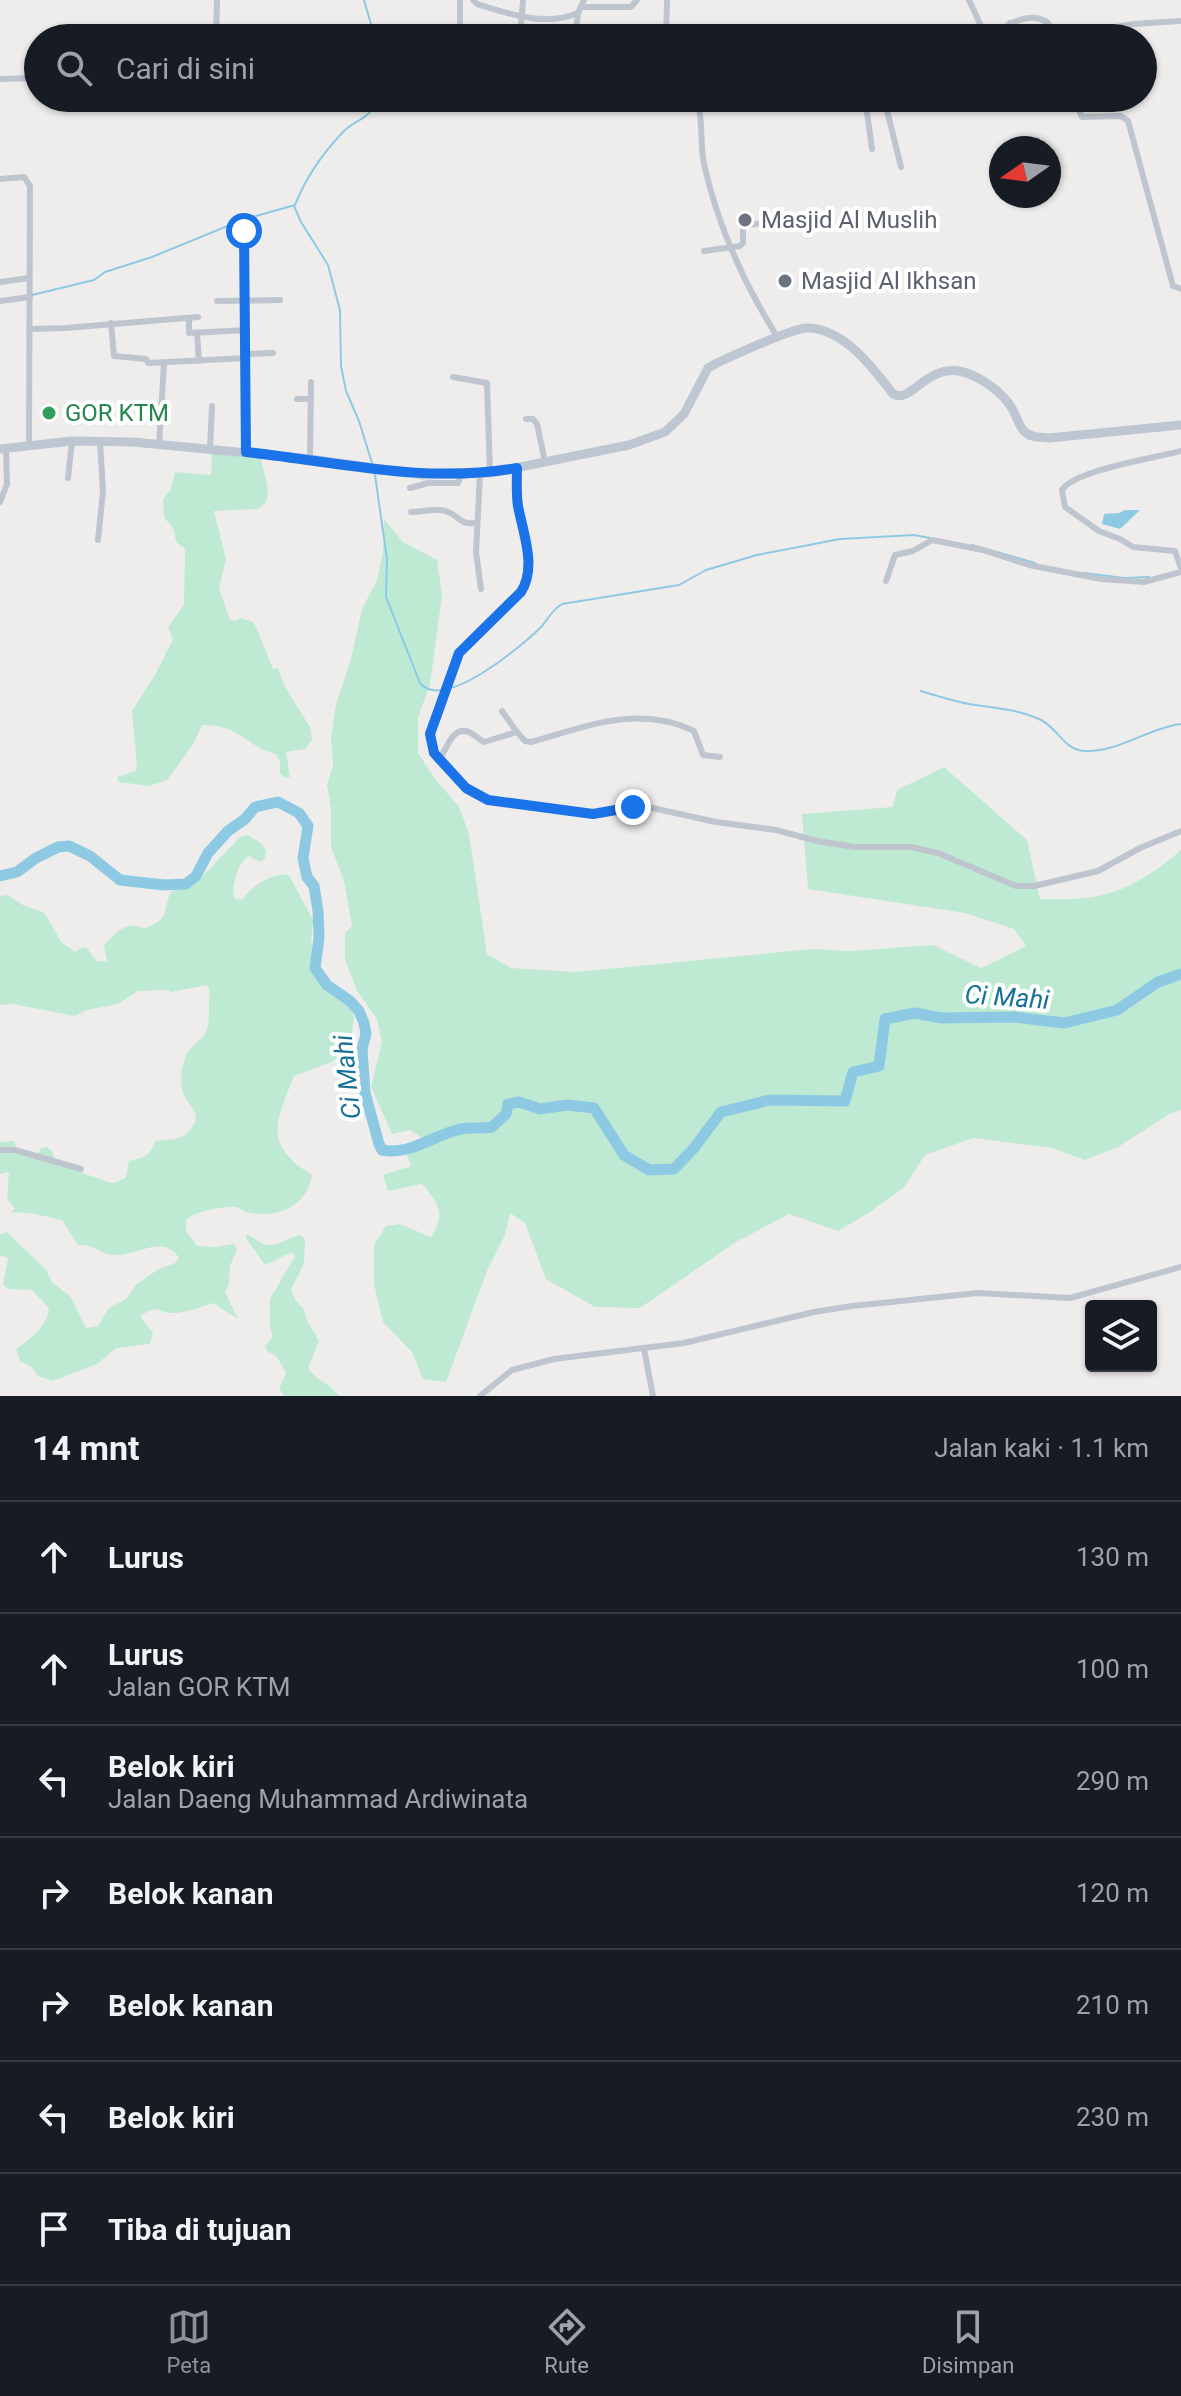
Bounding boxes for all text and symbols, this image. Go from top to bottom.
search box [24,24,1157,112]
icon: search [52,46,96,90]
text: Cari di sini [116,51,255,86]
north arrow [989,136,1061,208]
place label: Masjid Al Muslih [761,206,937,234]
marker: Masjid Al Muslih [736,211,754,229]
route start [226,213,262,249]
place label: Masjid Al Ikhsan [801,267,977,295]
marker: Masjid Al Ikhsan [776,272,794,290]
place label: GOR KTM [65,399,169,427]
marker: GOR KTM [40,404,58,422]
route end [615,789,651,825]
water label: Ci Mahi [964,979,1051,1015]
water label: Ci Mahi [328,1032,366,1121]
map controls [1085,1300,1157,1372]
button: layers [1085,1300,1157,1372]
text: 14 mnt [32,1428,139,1468]
text: Jalan kaki · 1.1 km [934,1433,1149,1463]
icon: ahead [32,1535,76,1579]
text: Lurus [108,1540,184,1575]
text: 130 m [1076,1542,1149,1572]
text: Lurus [108,1637,184,1672]
icon: ahead [32,1647,76,1691]
text: 100 m [1076,1654,1149,1684]
text: Jalan GOR KTM [108,1672,290,1702]
text: Belok kiri [108,1749,235,1784]
icon: left [32,1759,76,1803]
text: 290 m [1076,1766,1149,1796]
text: Jalan Daeng Muhammad Ardiwinata [108,1784,528,1814]
icon: right [32,1871,76,1915]
text: Belok kanan [108,1876,273,1911]
text: 120 m [1076,1878,1149,1908]
icon: right [32,1983,76,2027]
text: Belok kanan [108,1988,273,2023]
text: 210 m [1076,1990,1149,2020]
icon: left [32,2095,76,2139]
text: Belok kiri [108,2100,235,2135]
text: 230 m [1076,2102,1149,2132]
icon: arrive [32,2207,76,2251]
text: Tiba di tujuan [108,2212,292,2247]
tab: Peta [167,2305,211,2378]
tab: Rute [544,2305,589,2378]
tab: Disimpan [922,2305,1014,2378]

